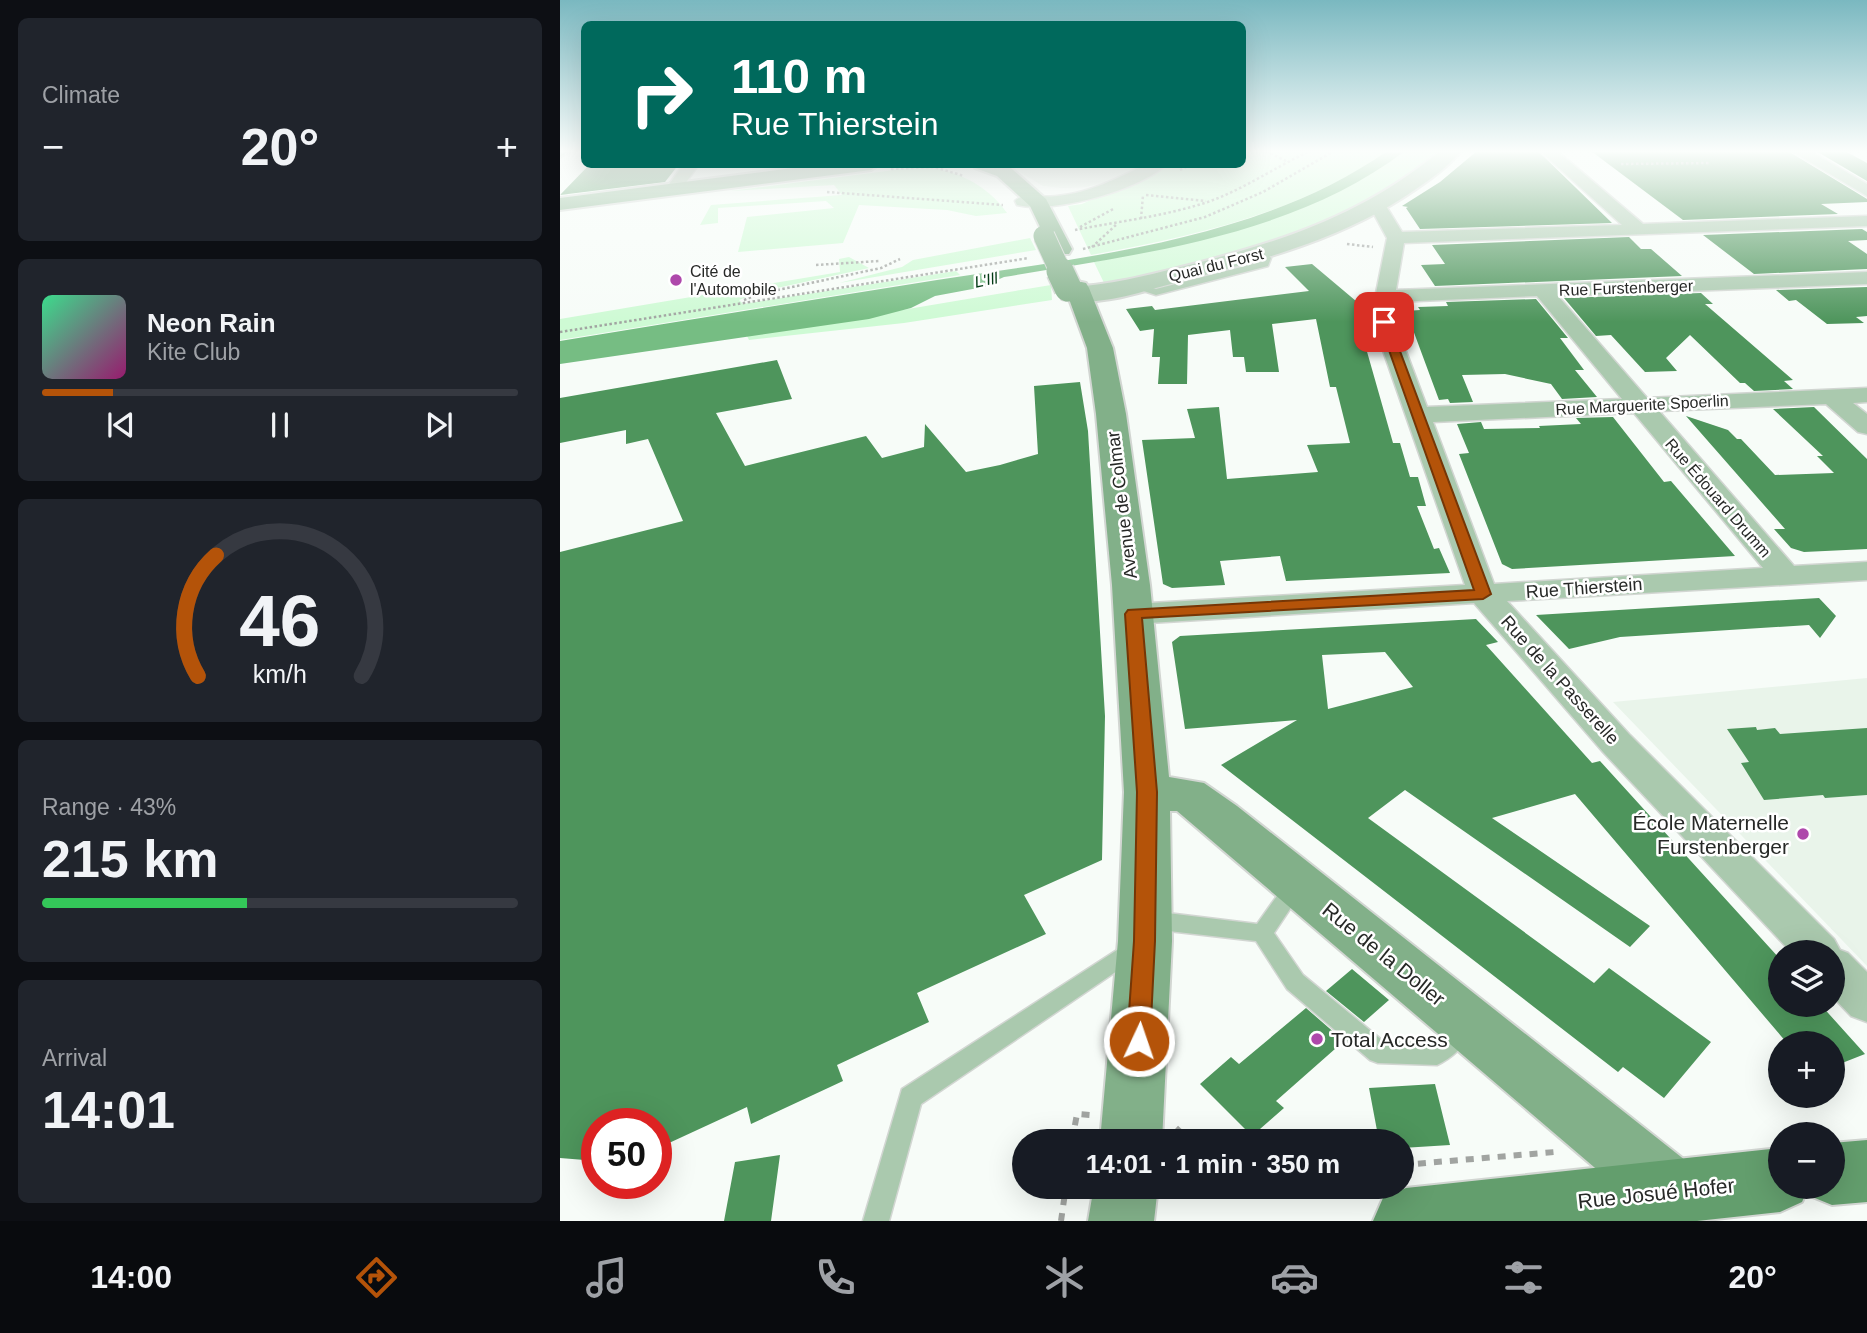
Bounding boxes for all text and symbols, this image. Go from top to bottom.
icon: right [616,49,707,140]
text: 110 m [731,49,867,103]
text: Climate [42,82,120,108]
text: Rue Thierstein [731,106,939,142]
text: 20° [241,118,319,176]
text: − [42,126,64,168]
text: + [496,126,518,168]
street label: Quai du Forst [1167,245,1266,285]
place label: Cité de l'Automobile [690,263,777,298]
water label: L'Ill [973,269,1000,291]
marker: Cité de l'Automobile [668,272,684,288]
street label: Rue Furstenberger [1559,277,1694,299]
pin [1354,292,1414,352]
icon: arrive [1365,303,1403,341]
text: Neon Rain [147,308,276,338]
text: Kite Club [147,339,240,365]
street label: Rue Marguerite Spoerlin [1555,392,1729,418]
icon: previous [102,406,140,444]
icon: pause [261,406,299,444]
icon: next [420,406,458,444]
street label: Avenue de Colmar [1103,430,1141,580]
street label: Rue Édouard Drumm [1662,435,1775,561]
street label: Rue Thierstein [1525,574,1643,602]
text: 46 [240,581,320,662]
street label: Rue de la Passerelle [1497,612,1623,748]
text: km/h [253,660,307,688]
text: Range · 43% [42,794,176,820]
place label: École Maternelle Furstenberger [1633,811,1789,858]
marker: École Maternelle Furstenberger [1795,826,1811,842]
text: 215 km [42,830,218,888]
street label: Rue de la Doller [1318,898,1450,1010]
map controls [1768,940,1845,1199]
button: layers [1768,940,1845,1017]
position arrow [1102,1004,1176,1078]
place label: Total Access [1331,1028,1448,1051]
marker: Total Access [1309,1031,1325,1047]
button: + [1768,1031,1845,1108]
text: Arrival [42,1045,107,1071]
text: 14:01 [42,1081,175,1139]
speed limit sign: 50 [581,1108,672,1199]
button: − [1768,1122,1845,1199]
text: 14:01 · 1 min · 350 m [1086,1149,1340,1179]
street label: Rue Josué Hofer [1576,1173,1736,1213]
icon: directions [352,1253,401,1302]
icon: music [582,1253,631,1302]
icon: phone [811,1253,860,1302]
icon: climate [1040,1253,1089,1302]
icon: car [1270,1253,1319,1302]
icon: filters [1499,1253,1548,1302]
text: 14:00 [90,1259,172,1295]
text: 20° [1728,1259,1777,1295]

